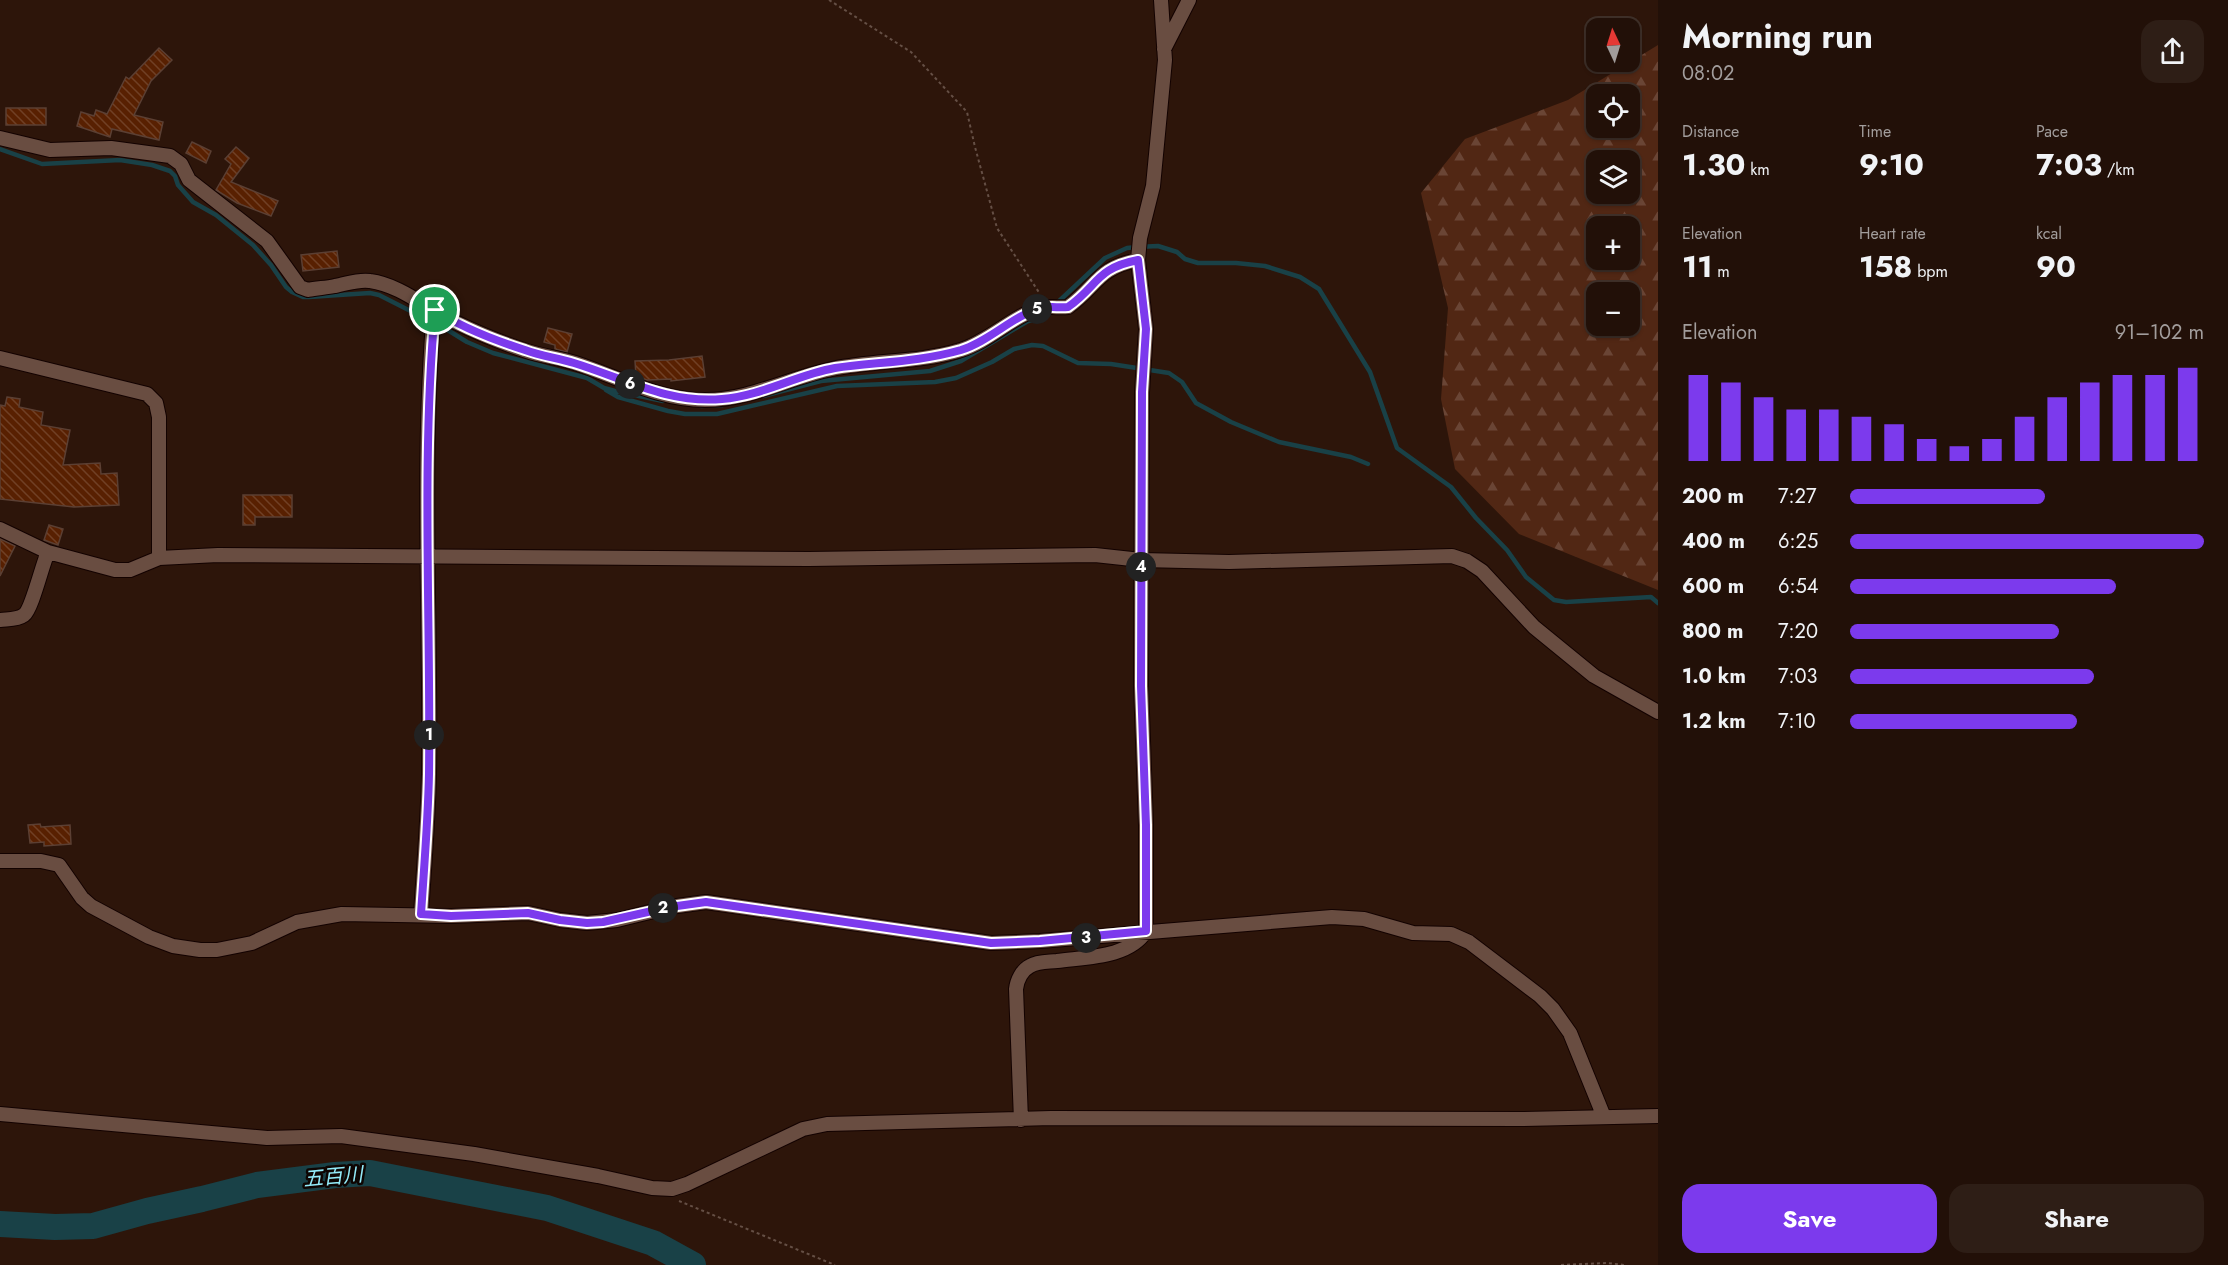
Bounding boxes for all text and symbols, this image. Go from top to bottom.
text: Morning run [1682,13,1873,60]
north arrow [1586,18,1640,72]
map controls [1586,18,1640,336]
button: share [2141,20,2204,83]
text: 08:02 [1682,59,1734,88]
button: locate [1586,84,1640,138]
text: Distance [1682,120,1739,143]
text: Time [1859,120,1891,143]
text: Pace [2036,120,2068,143]
text: 1.30 [1682,143,1745,186]
text: 9:10 [1859,143,1924,186]
text: 7:03 [2036,143,2102,186]
button: layers [1586,150,1640,204]
text: km [1745,158,1770,181]
text: /km [2102,158,2135,181]
button: + [1586,216,1640,270]
text: Elevation [1682,222,1742,245]
text: Heart rate [1859,222,1926,245]
text: kcal [2036,222,2062,245]
text: 11 [1682,245,1713,288]
text: 158 [1859,245,1912,288]
text: 90 [2036,245,2076,288]
text: m [1713,260,1730,283]
text: bpm [1912,260,1948,283]
button: − [1586,282,1640,336]
pin [409,284,460,335]
icon: arrive [418,293,451,326]
pin: 5 [1022,294,1052,324]
text: 5 [1032,297,1042,320]
text: Elevation [1682,318,1757,347]
text: 91–102 m [2115,318,2204,347]
pin: 6 [615,369,645,399]
text: 6 [625,372,635,395]
text: 200 m [1682,482,1744,511]
text: 7:27 [1778,482,1816,511]
text: 400 m [1682,527,1745,556]
text: 6:25 [1778,527,1818,556]
pin: 4 [1126,552,1156,582]
text: 4 [1135,555,1147,578]
text: 600 m [1682,572,1744,601]
text: 6:54 [1778,572,1818,601]
text: 800 m [1682,617,1743,646]
text: 7:20 [1778,617,1818,646]
text: 1.0 km [1682,662,1746,691]
text: 7:03 [1778,662,1817,691]
text: 1.2 km [1682,707,1746,736]
text: 7:10 [1778,707,1816,736]
pin: 1 [414,720,444,750]
text: 1 [425,723,433,746]
pin: 2 [648,893,678,923]
text: 2 [658,896,668,919]
pin: 3 [1071,923,1101,953]
text: 3 [1081,926,1091,949]
water label: 五百川 [302,1160,366,1194]
button: Save [1682,1184,1937,1253]
button: Share [1949,1184,2204,1253]

